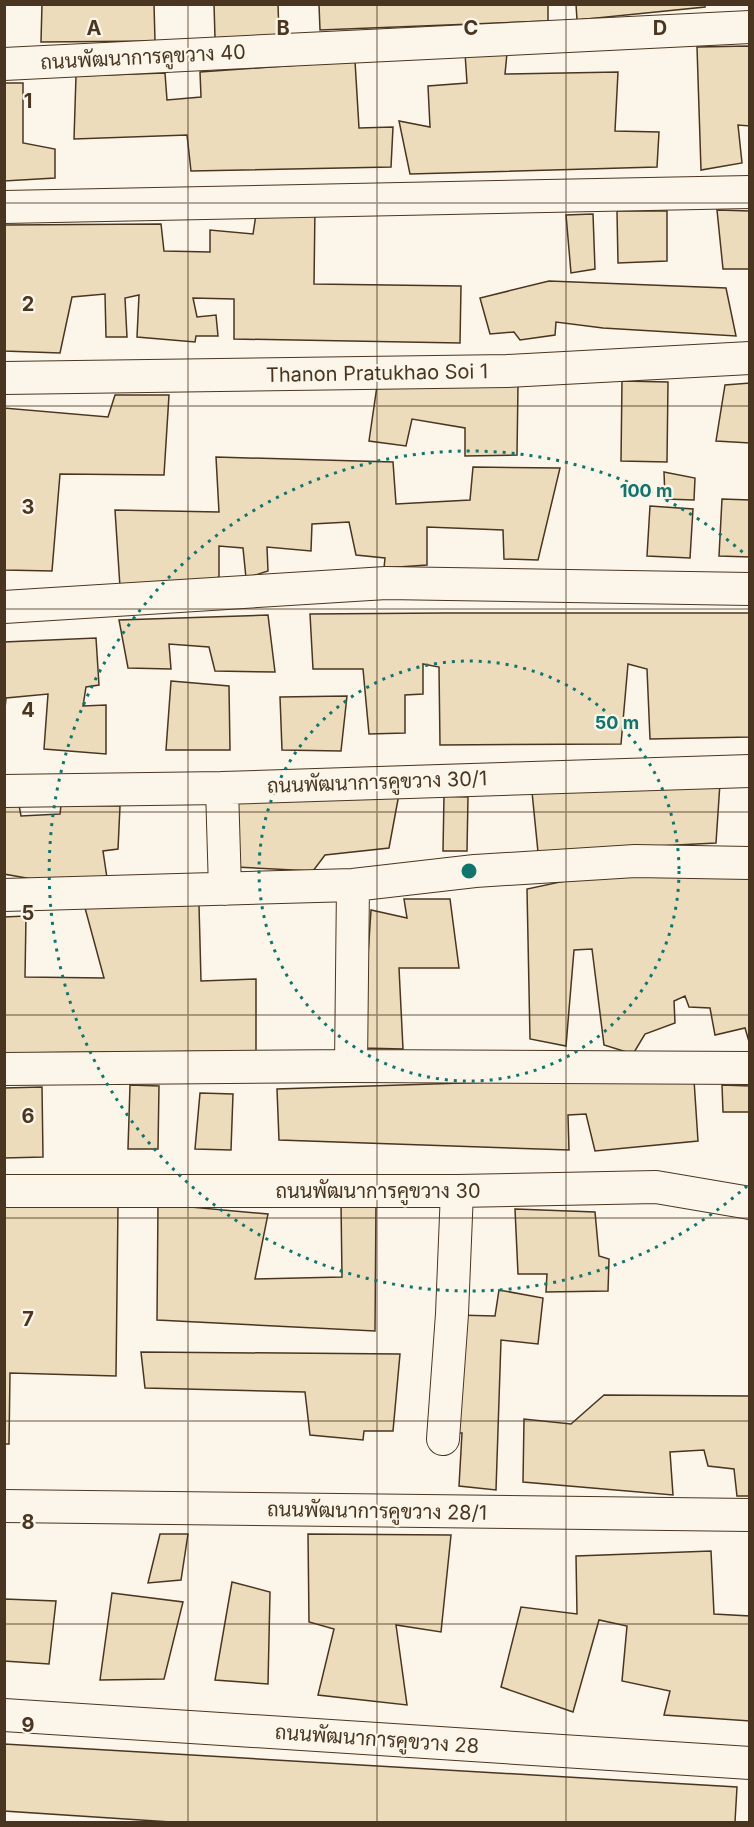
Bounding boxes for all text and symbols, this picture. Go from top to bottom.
text: A [87,16,102,40]
text: B [276,16,290,40]
text: C [464,16,478,40]
text: D [653,16,667,40]
street label: ถนนพัฒนาการคูขวาง 40 [40,40,246,77]
text: 1 [24,89,32,113]
text: 2 [22,292,34,316]
street label: Thanon Pratukhao Soi 1 [266,359,488,387]
text: 100 m [620,480,672,501]
text: 3 [22,495,34,519]
text: 4 [21,698,35,722]
text: 50 m [595,712,639,733]
street label: ถนนพัฒนาการคูขวาง 30/1 [266,766,488,801]
centre of rings [459,861,479,881]
text: 5 [22,901,34,925]
text: 6 [22,1104,35,1128]
street label: ถนนพัฒนาการคูขวาง 30 [275,1179,481,1206]
text: 7 [22,1307,34,1331]
street label: ถนนพัฒนาการคูขวาง 28/1 [267,1497,487,1528]
text: 8 [21,1510,35,1534]
text: 9 [22,1713,35,1737]
street label: ถนนพัฒนาการคูขวาง 28 [274,1720,480,1761]

